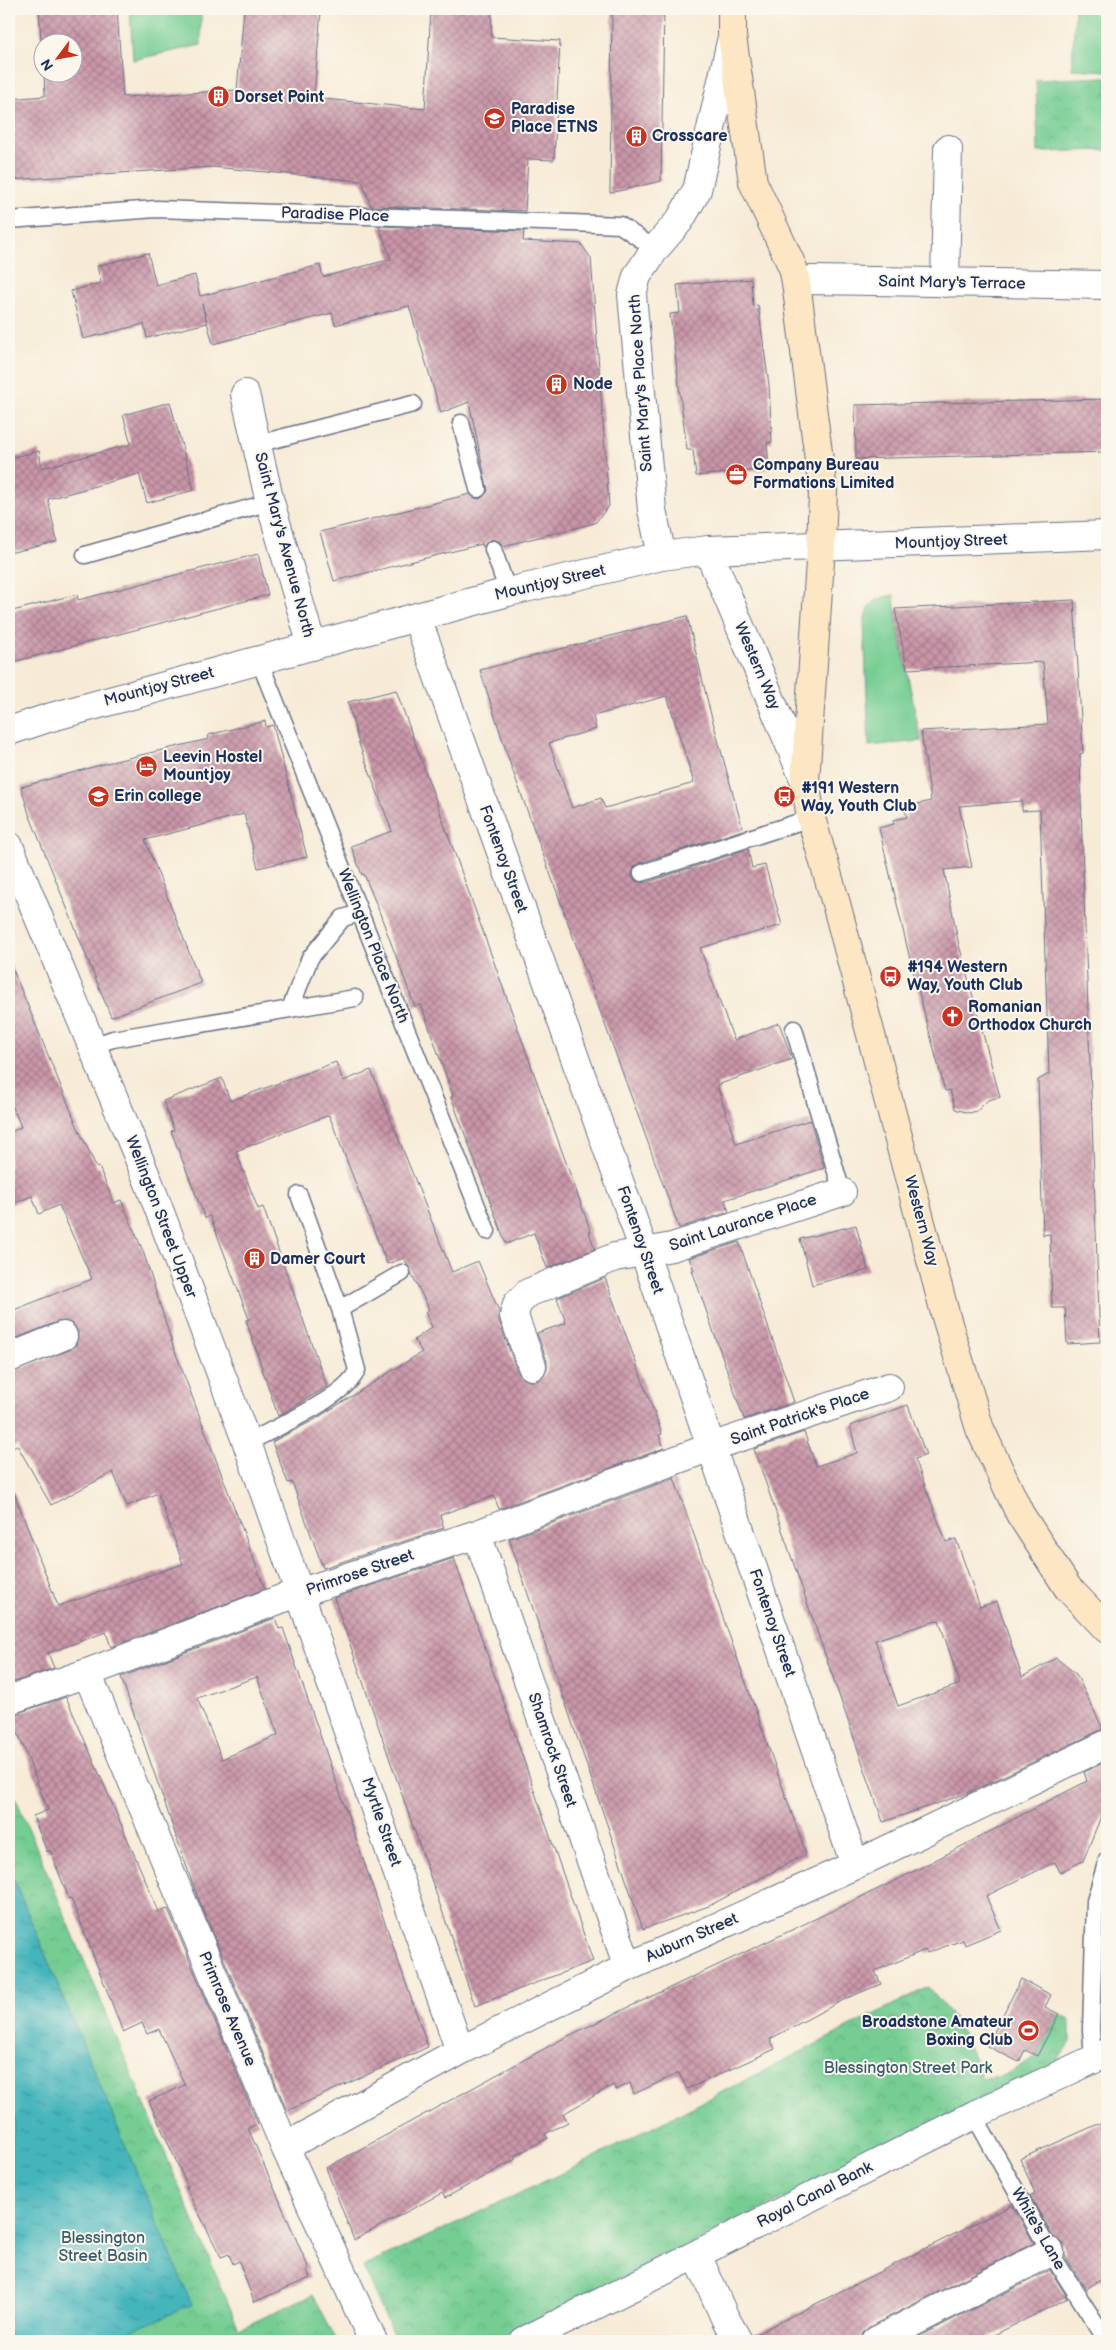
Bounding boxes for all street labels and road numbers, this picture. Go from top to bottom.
street label: Paradise Place [281,204,390,226]
street label: Saint Mary's Terrace [878,272,1026,294]
street label: Saint Mary's Place North [625,293,657,472]
street label: Saint Mary's Avenue North [250,450,318,640]
street label: Mountjoy Street [894,531,1008,553]
street label: Mountjoy Street [493,561,607,605]
street label: Western Way [730,619,784,713]
street label: Mountjoy Street [102,663,216,711]
street label: Fontenoy Street [475,803,531,915]
street label: Wellington Place North [333,866,413,1026]
street label: Wellington Street Upper [121,1133,201,1301]
street label: Western Way [900,1173,942,1269]
street label: Fontenoy Street [613,1183,667,1297]
street label: Saint Laurance Place [667,1190,820,1256]
street label: Saint Patrick's Place [728,1384,872,1450]
street label: Primrose Street [304,1546,416,1600]
street label: Fontenoy Street [745,1566,799,1680]
street label: Shamrock Street [524,1690,580,1810]
street label: Myrtle Street [357,1775,405,1869]
street label: Auburn Street [643,1909,741,1967]
street label: Primrose Avenue [194,1949,260,2070]
street label: Royal Canal Bank [754,2158,876,2232]
street label: White's Lane [1007,2185,1069,2274]

